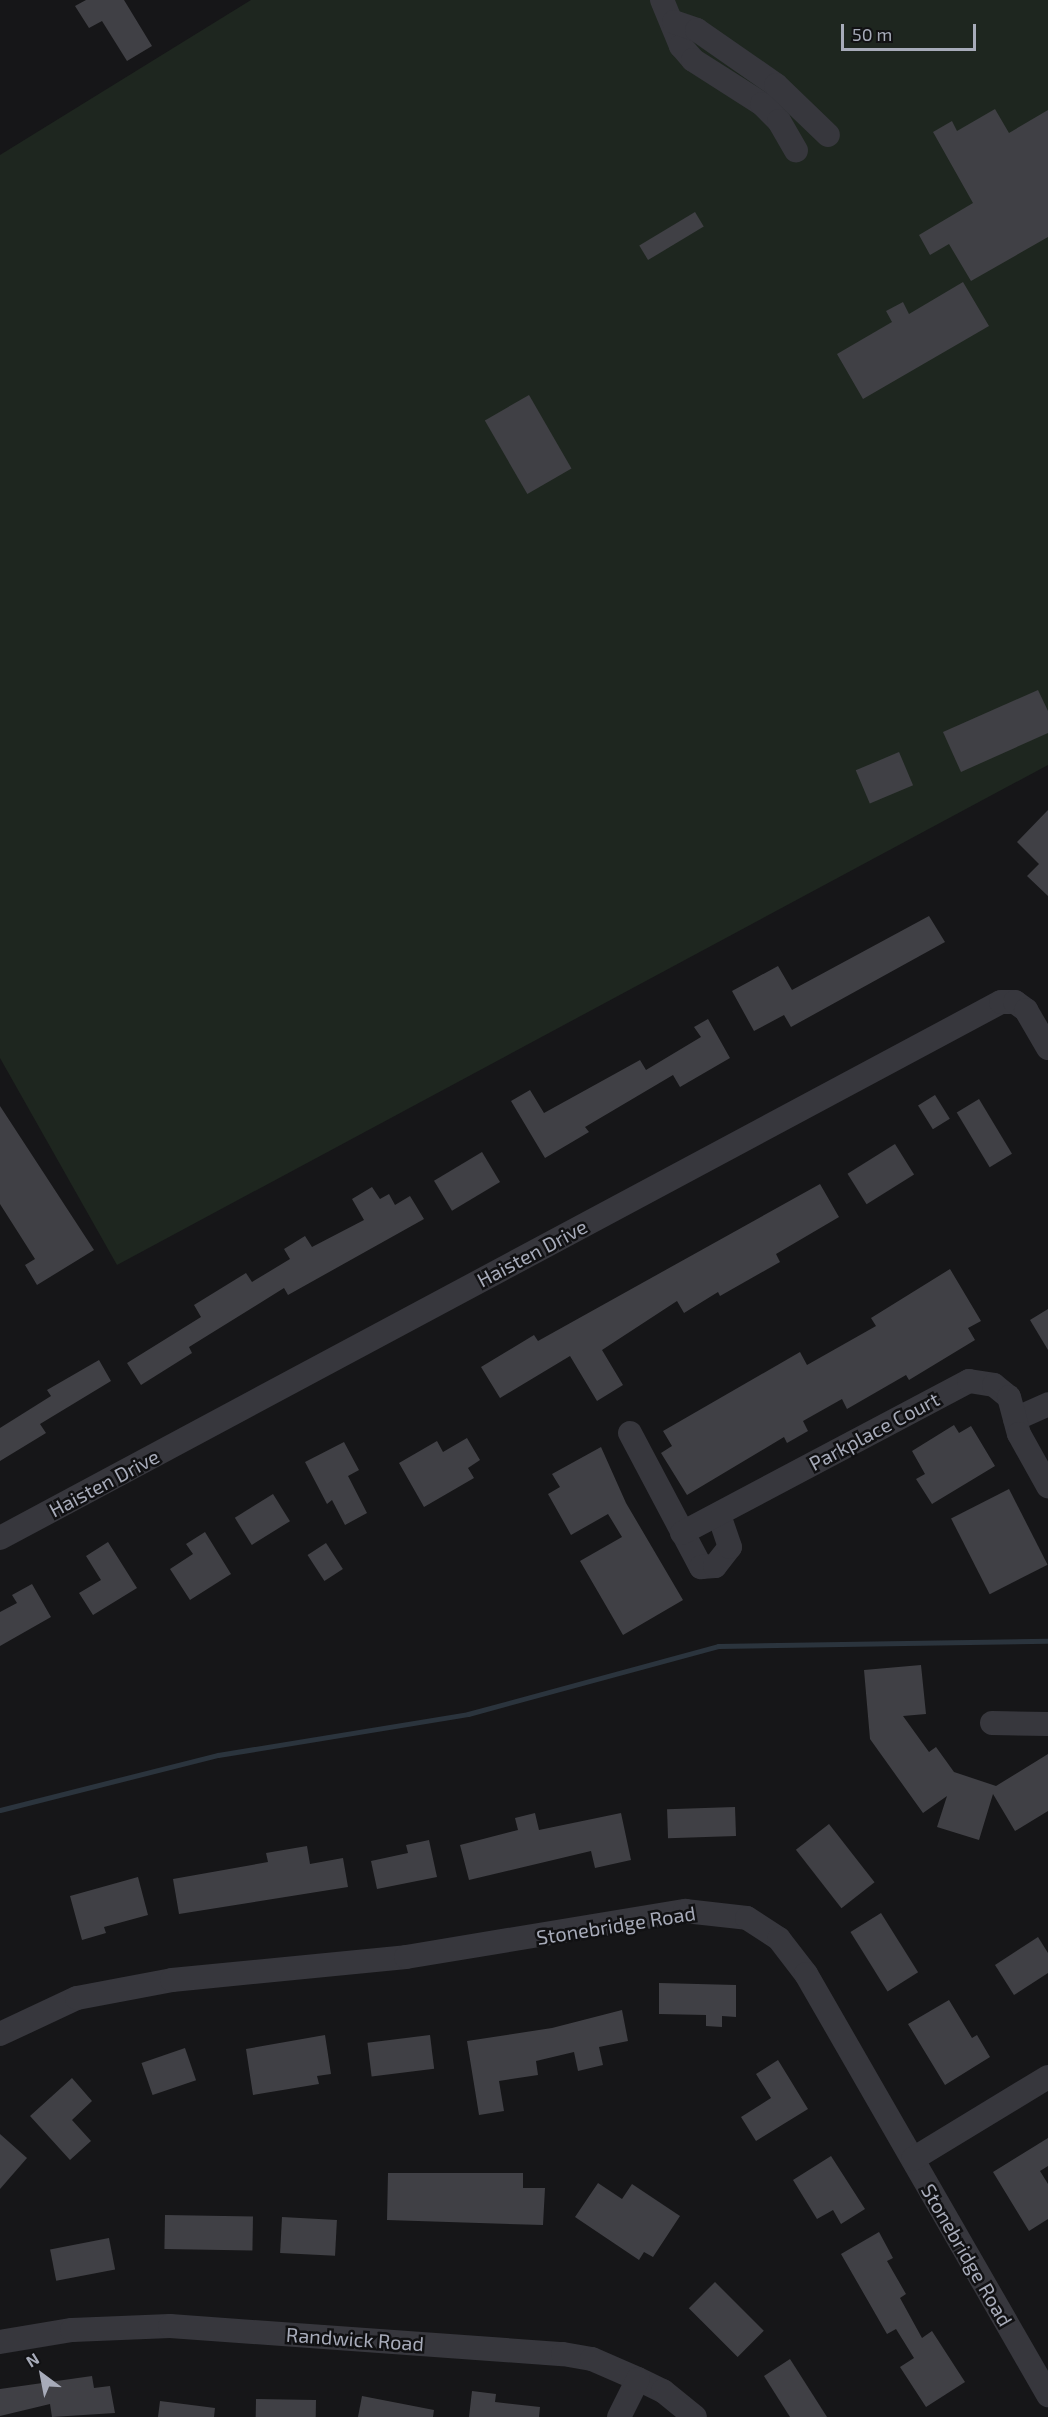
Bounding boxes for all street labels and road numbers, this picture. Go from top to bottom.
street label: Haisten Drive [473,1214,591,1292]
street label: Parkplace Court [805,1387,943,1475]
street label: Haisten Drive [45,1444,163,1522]
street label: Stonebridge Road [535,1901,697,1949]
street label: Stonebridge Road [916,2179,1018,2331]
street label: Randwick Road [285,2322,425,2356]

